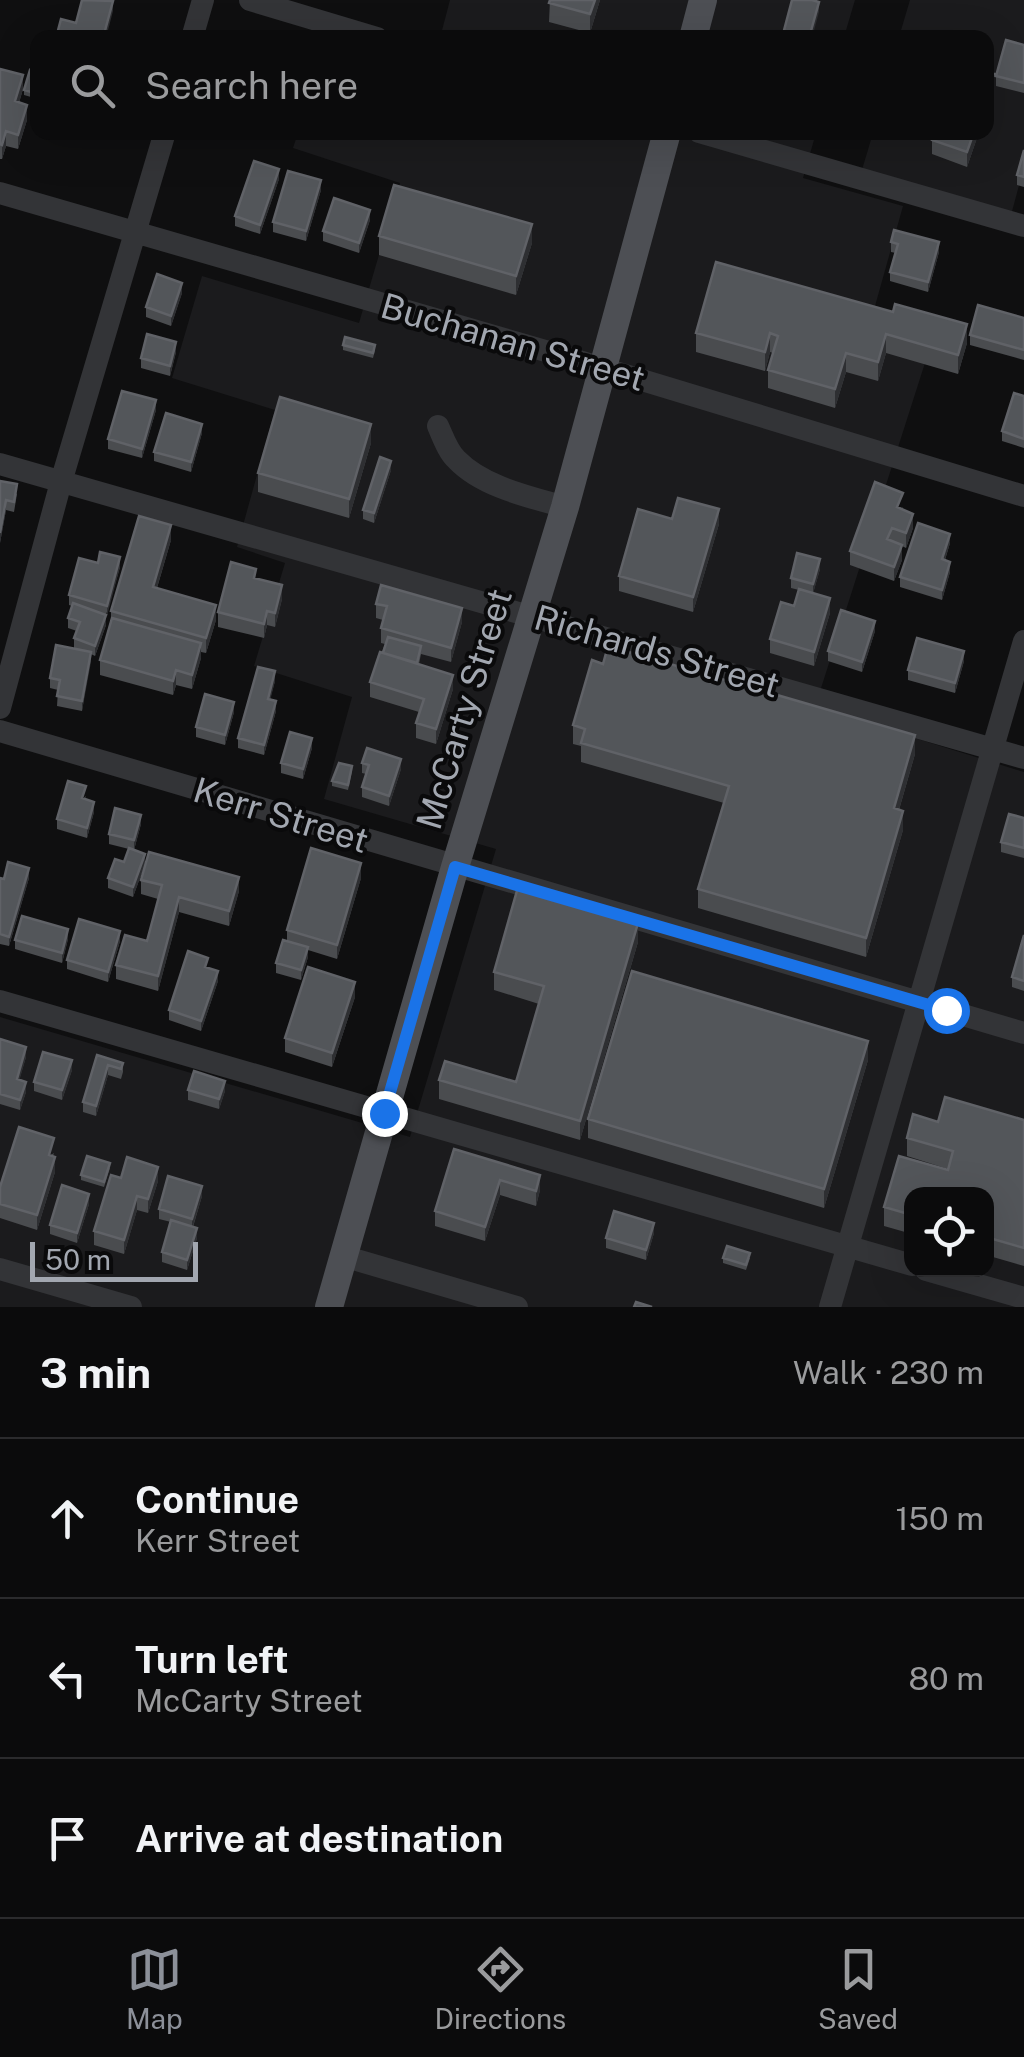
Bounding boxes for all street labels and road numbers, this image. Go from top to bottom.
street label: Buchanan Street [376,285,650,399]
street label: McCarty Street [408,584,520,834]
street label: Richards Street [530,596,784,706]
street label: Kerr Street [189,769,373,861]

